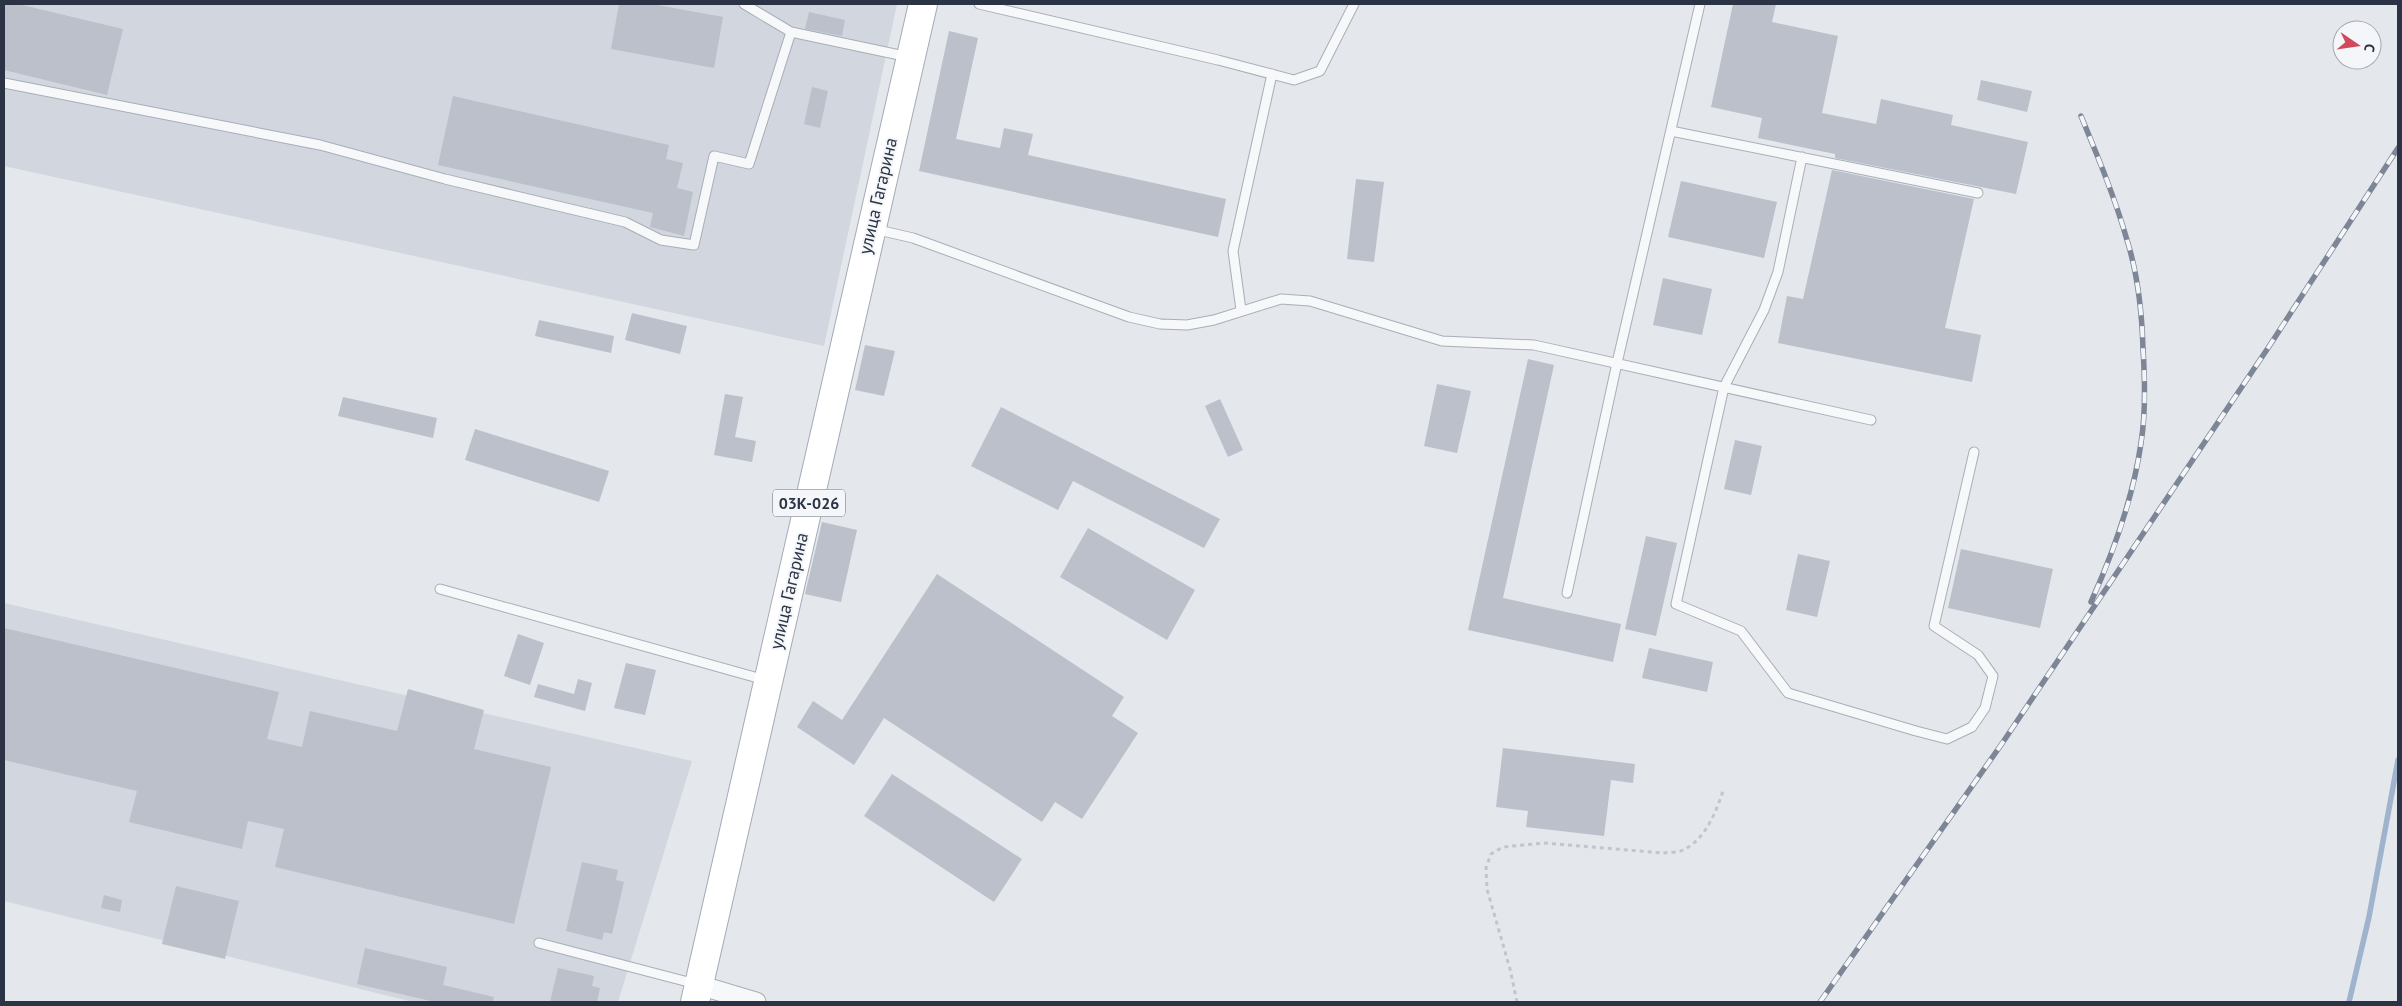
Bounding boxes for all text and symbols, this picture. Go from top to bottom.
north arrow [2332,20,2382,70]
text: С [2360,42,2379,54]
street label: улица Гагарина [853,135,902,257]
road number: 03К-026 [773,489,845,516]
street label: улица Гагарина [764,530,813,652]

